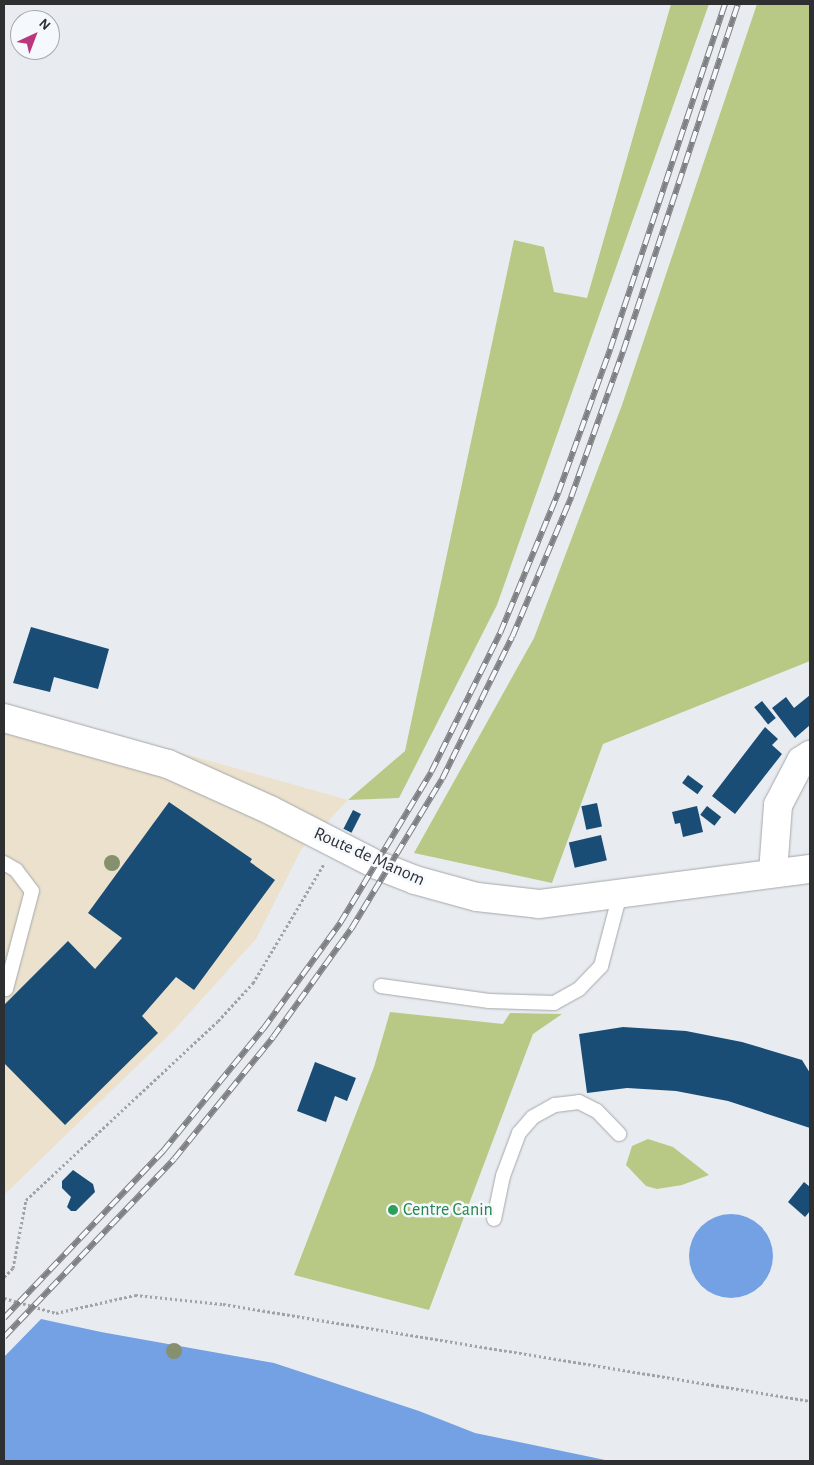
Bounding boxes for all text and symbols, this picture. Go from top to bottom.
north arrow [10,10,60,60]
text: N [36,16,53,33]
street label: Route de Manom [310,823,428,891]
place label: Centre Canin [403,1199,493,1221]
marker: Centre Canin [387,1204,399,1216]

